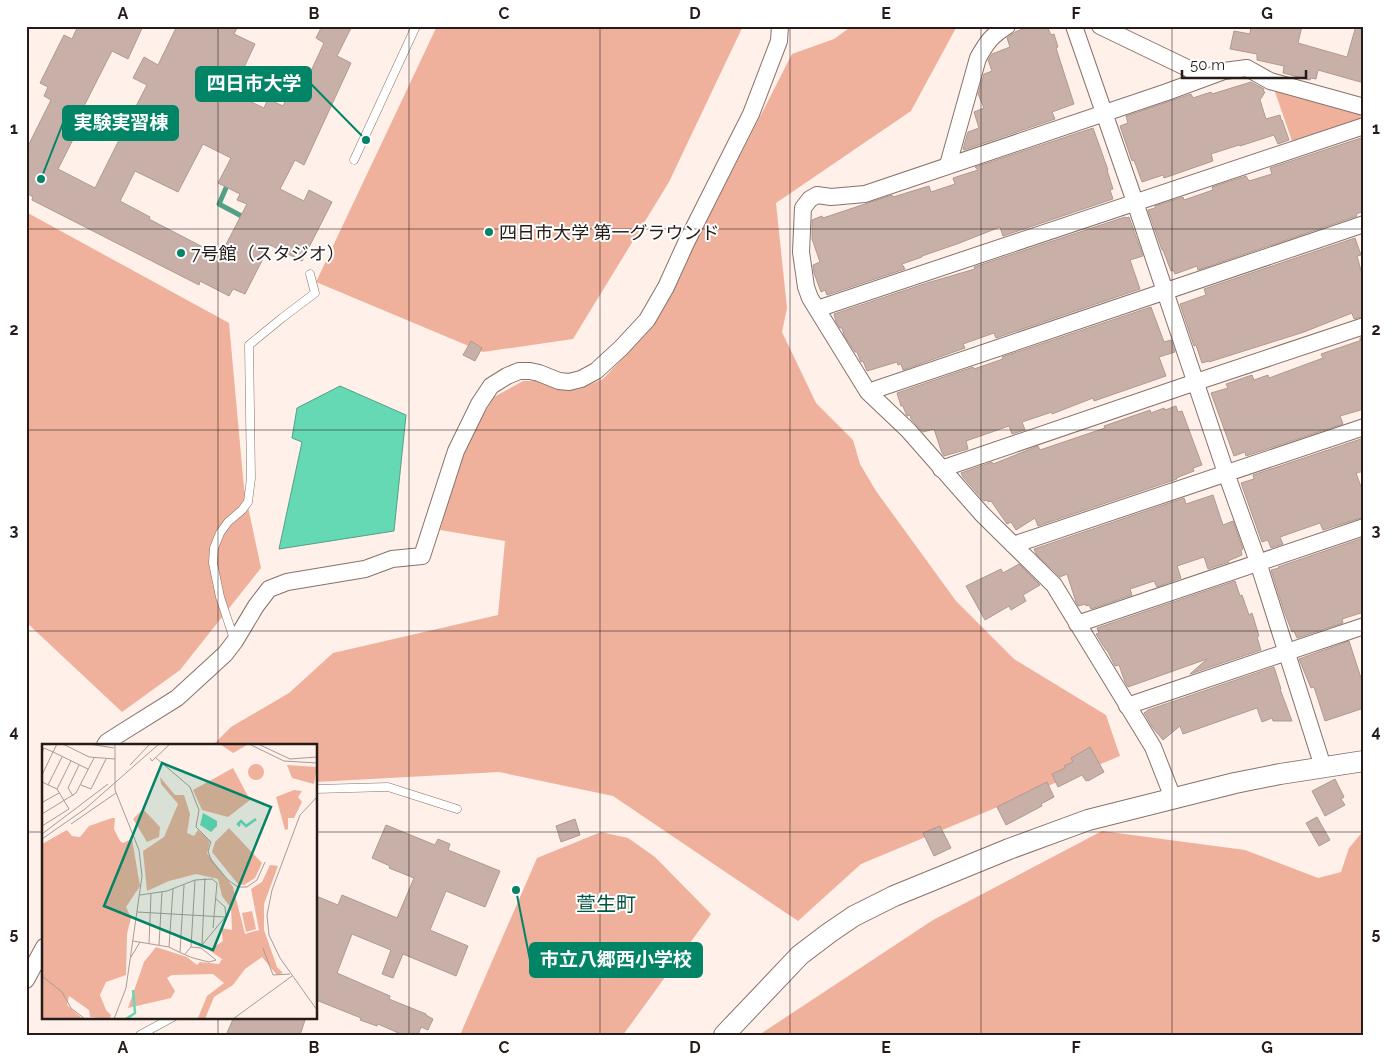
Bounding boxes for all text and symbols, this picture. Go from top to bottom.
text: A [118,4,129,23]
text: B [309,4,320,23]
text: C [499,4,510,23]
text: D [689,4,701,23]
text: E [881,4,891,23]
text: F [1071,4,1081,23]
text: G [1261,4,1273,23]
scale bar [1182,48,1306,80]
text: 50 m [1190,56,1225,74]
callout: 四日市大学 [196,67,311,101]
text: 四日市大学 [206,72,302,94]
callout: 実験実習棟 [63,106,178,140]
text: 実験実習棟 [73,111,169,133]
text: 1 [10,119,18,138]
text: 1 [1372,119,1380,138]
place label: 四日市大学 第一グラウンド [499,222,720,243]
marker: 四日市大学 第一グラウンド [483,226,495,238]
place label: 7号館（スタジオ） [191,243,345,264]
marker: 7号館（スタジオ） [175,247,187,259]
text: 2 [9,320,19,339]
text: 2 [1371,320,1381,339]
text: 3 [10,521,19,540]
text: 3 [1372,521,1381,540]
text: 4 [9,722,19,741]
text: 4 [1371,722,1381,741]
inset map [42,744,318,1018]
district label: 萱生町 [576,892,636,916]
text: 5 [10,924,19,943]
text: 5 [1372,924,1381,943]
callout: 市立八郷西小学校 [530,943,702,977]
text: 市立八郷西小学校 [540,948,692,970]
text: A [118,1038,129,1057]
text: B [309,1038,320,1057]
text: C [499,1038,510,1057]
text: D [689,1038,701,1057]
text: E [881,1038,891,1057]
text: F [1071,1038,1081,1057]
text: G [1261,1038,1273,1057]

